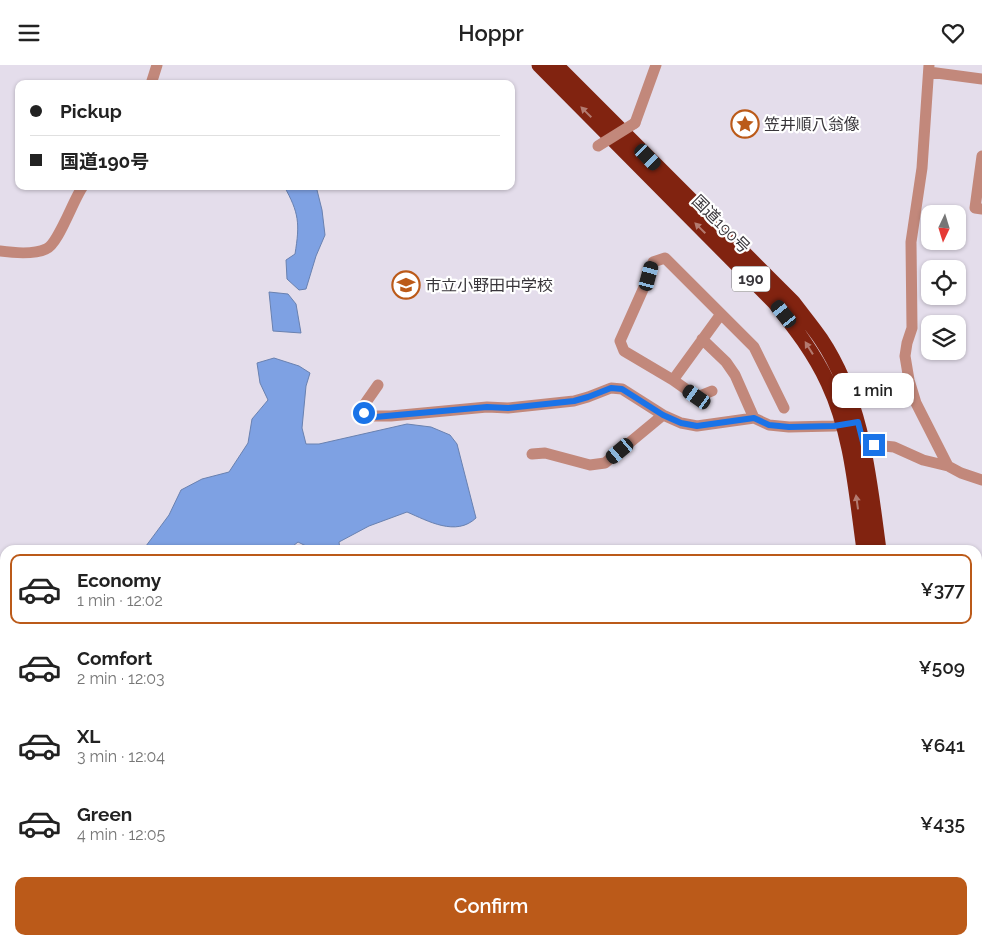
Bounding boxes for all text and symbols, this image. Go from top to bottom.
icon: menu [15,19,43,47]
icon: heart [939,19,967,47]
text: Hoppr [458,20,524,46]
text: Pickup [60,100,122,122]
one-way arrow [580,107,592,119]
place icon: 笠井順八翁像 [730,109,760,139]
place label: 笠井順八翁像 [764,115,860,134]
car [632,141,663,173]
text: 国道190号 [60,150,149,172]
street label: 国道190号 [688,191,754,257]
north arrow [921,205,966,250]
map controls [921,205,966,360]
one-way arrow [694,222,706,234]
car [637,260,660,292]
button: locate [921,260,966,305]
road number: 190 [732,267,770,291]
school or university icon: 市立小野田中学校 [391,270,421,300]
place label: 市立小野田中学校 [425,276,553,295]
car [768,298,799,330]
button: layers [921,315,966,360]
one-way arrow [804,342,813,355]
callout: 1 min [833,373,915,407]
text: 1 min [853,381,893,400]
car [680,382,713,412]
route start [353,402,375,424]
route end [863,434,885,456]
car [603,436,636,466]
one-way arrow [853,493,861,509]
icon: car [17,567,62,612]
text: Economy [77,569,161,591]
text: ¥377 [920,578,965,600]
text: 1 min · 12:02 [77,591,163,610]
icon: car [17,645,62,690]
text: Comfort [77,647,152,669]
text: ¥509 [918,656,965,678]
text: 2 min · 12:03 [77,669,165,688]
icon: car [17,723,62,768]
text: XL [77,725,100,747]
text: ¥641 [921,734,965,756]
text: 3 min · 12:04 [77,747,165,766]
icon: car [17,801,62,846]
text: Green [77,803,132,825]
text: ¥435 [920,812,965,834]
text: 4 min · 12:05 [77,825,165,844]
button: Confirm [15,877,967,935]

